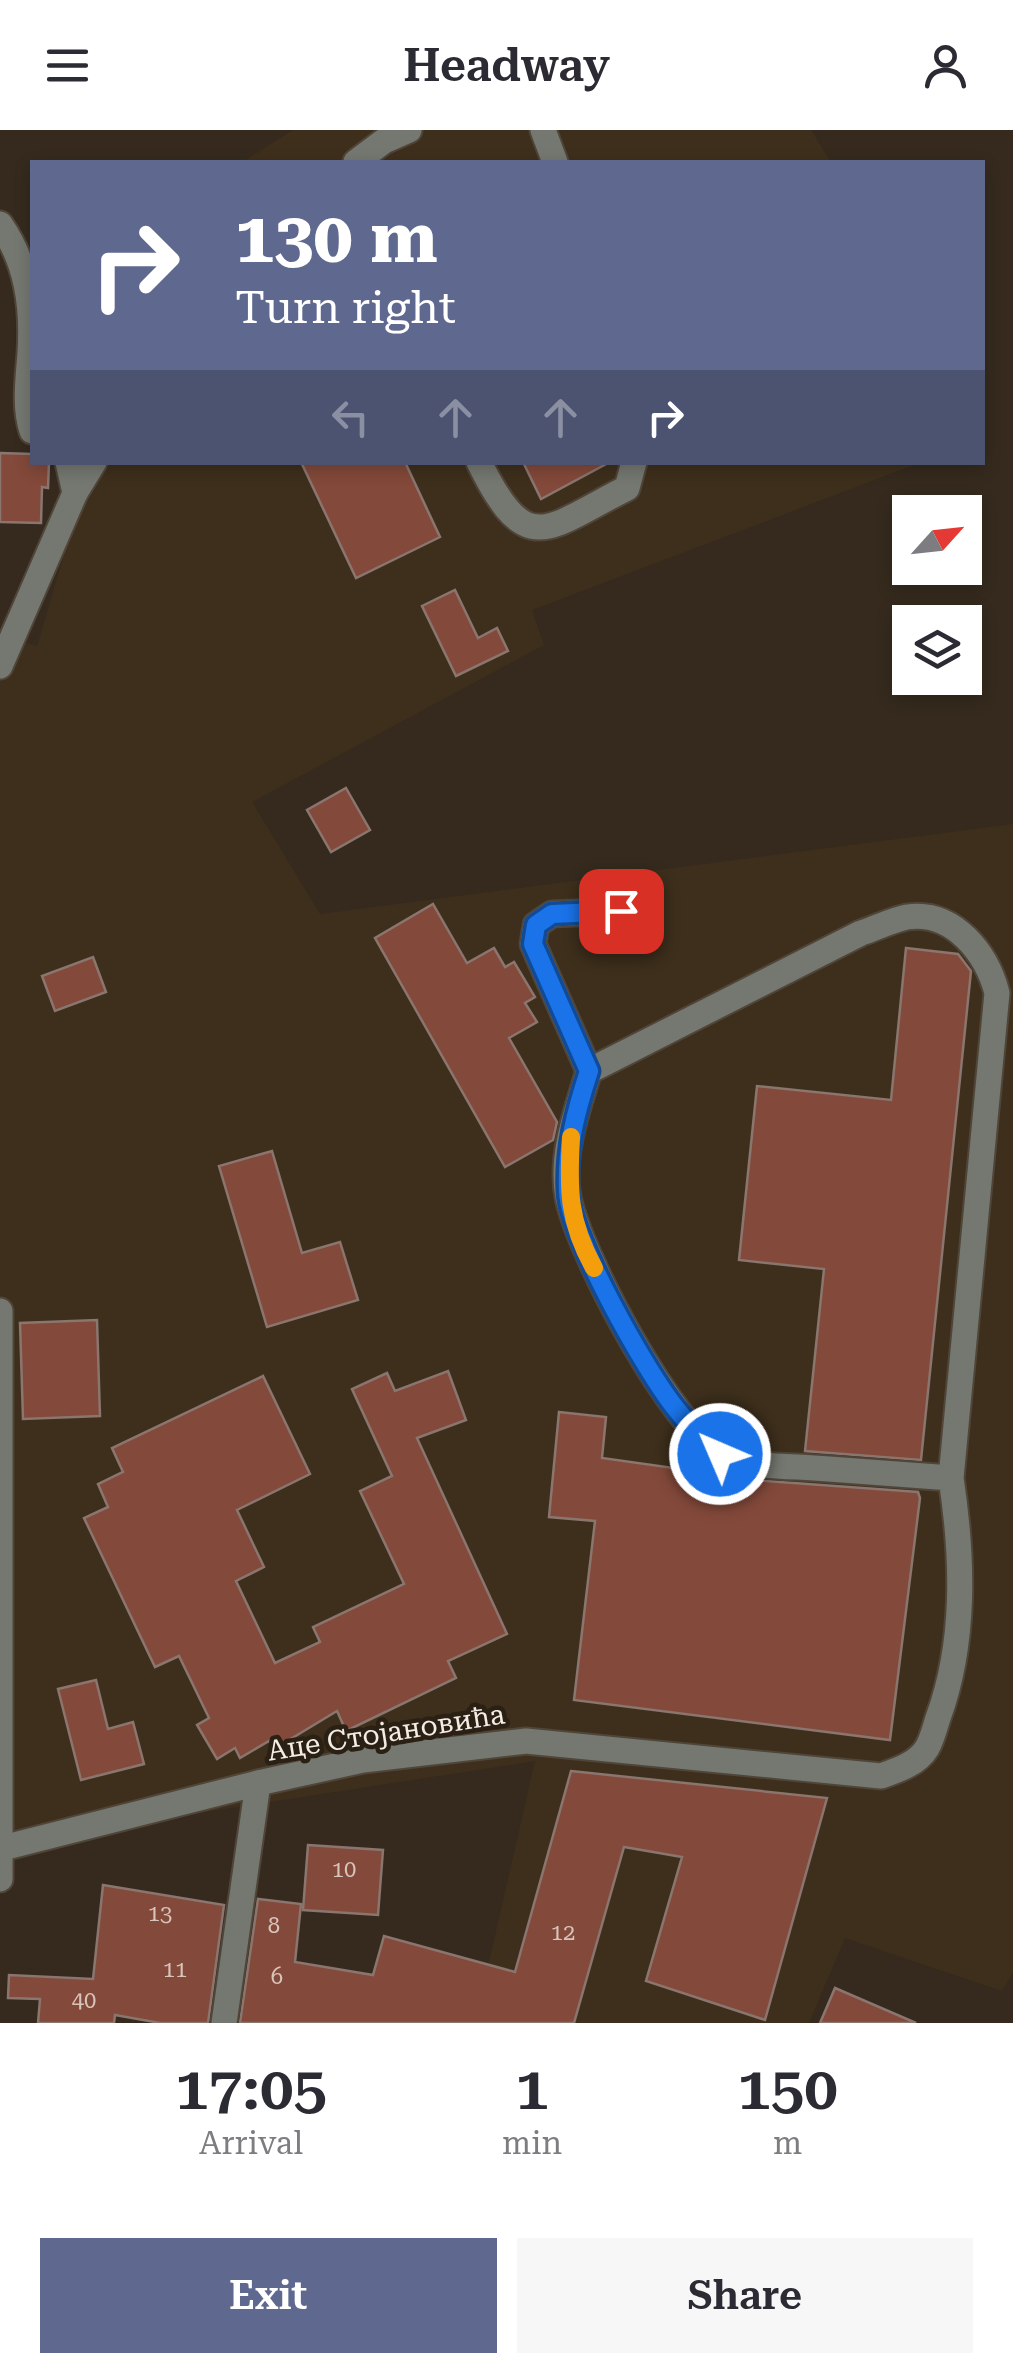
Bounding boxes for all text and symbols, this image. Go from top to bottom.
icon: menu [40,38,95,93]
icon: person [918,38,973,93]
text: Headway [403,39,610,92]
text: 130 m [235,197,438,279]
icon: right [70,200,200,330]
text: Turn right [235,281,456,334]
icon: left [323,390,378,445]
icon: ahead [428,390,483,445]
icon: ahead [533,390,588,445]
icon: right [638,390,693,445]
north arrow [892,495,982,585]
map controls [892,495,982,695]
button: layers [892,605,982,695]
pin [579,869,664,954]
icon: arrive [594,884,649,939]
position arrow [668,1402,772,1506]
street label: Аце Стојановића [265,1697,507,1768]
house number: 10 [332,1857,356,1882]
house number: 13 [148,1901,172,1926]
house number: 8 [268,1913,280,1938]
house number: 12 [551,1920,575,1945]
house number: 11 [163,1957,187,1982]
house number: 6 [271,1964,283,1989]
house number: 40 [72,1988,96,2013]
text: 17:05 [175,2053,327,2124]
text: 1 [515,2053,549,2124]
text: 150 [737,2053,838,2124]
text: Arrival [199,2124,303,2162]
text: min [502,2124,562,2162]
text: m [773,2124,802,2162]
button: Exit [40,2238,497,2353]
button: Share [517,2238,973,2353]

